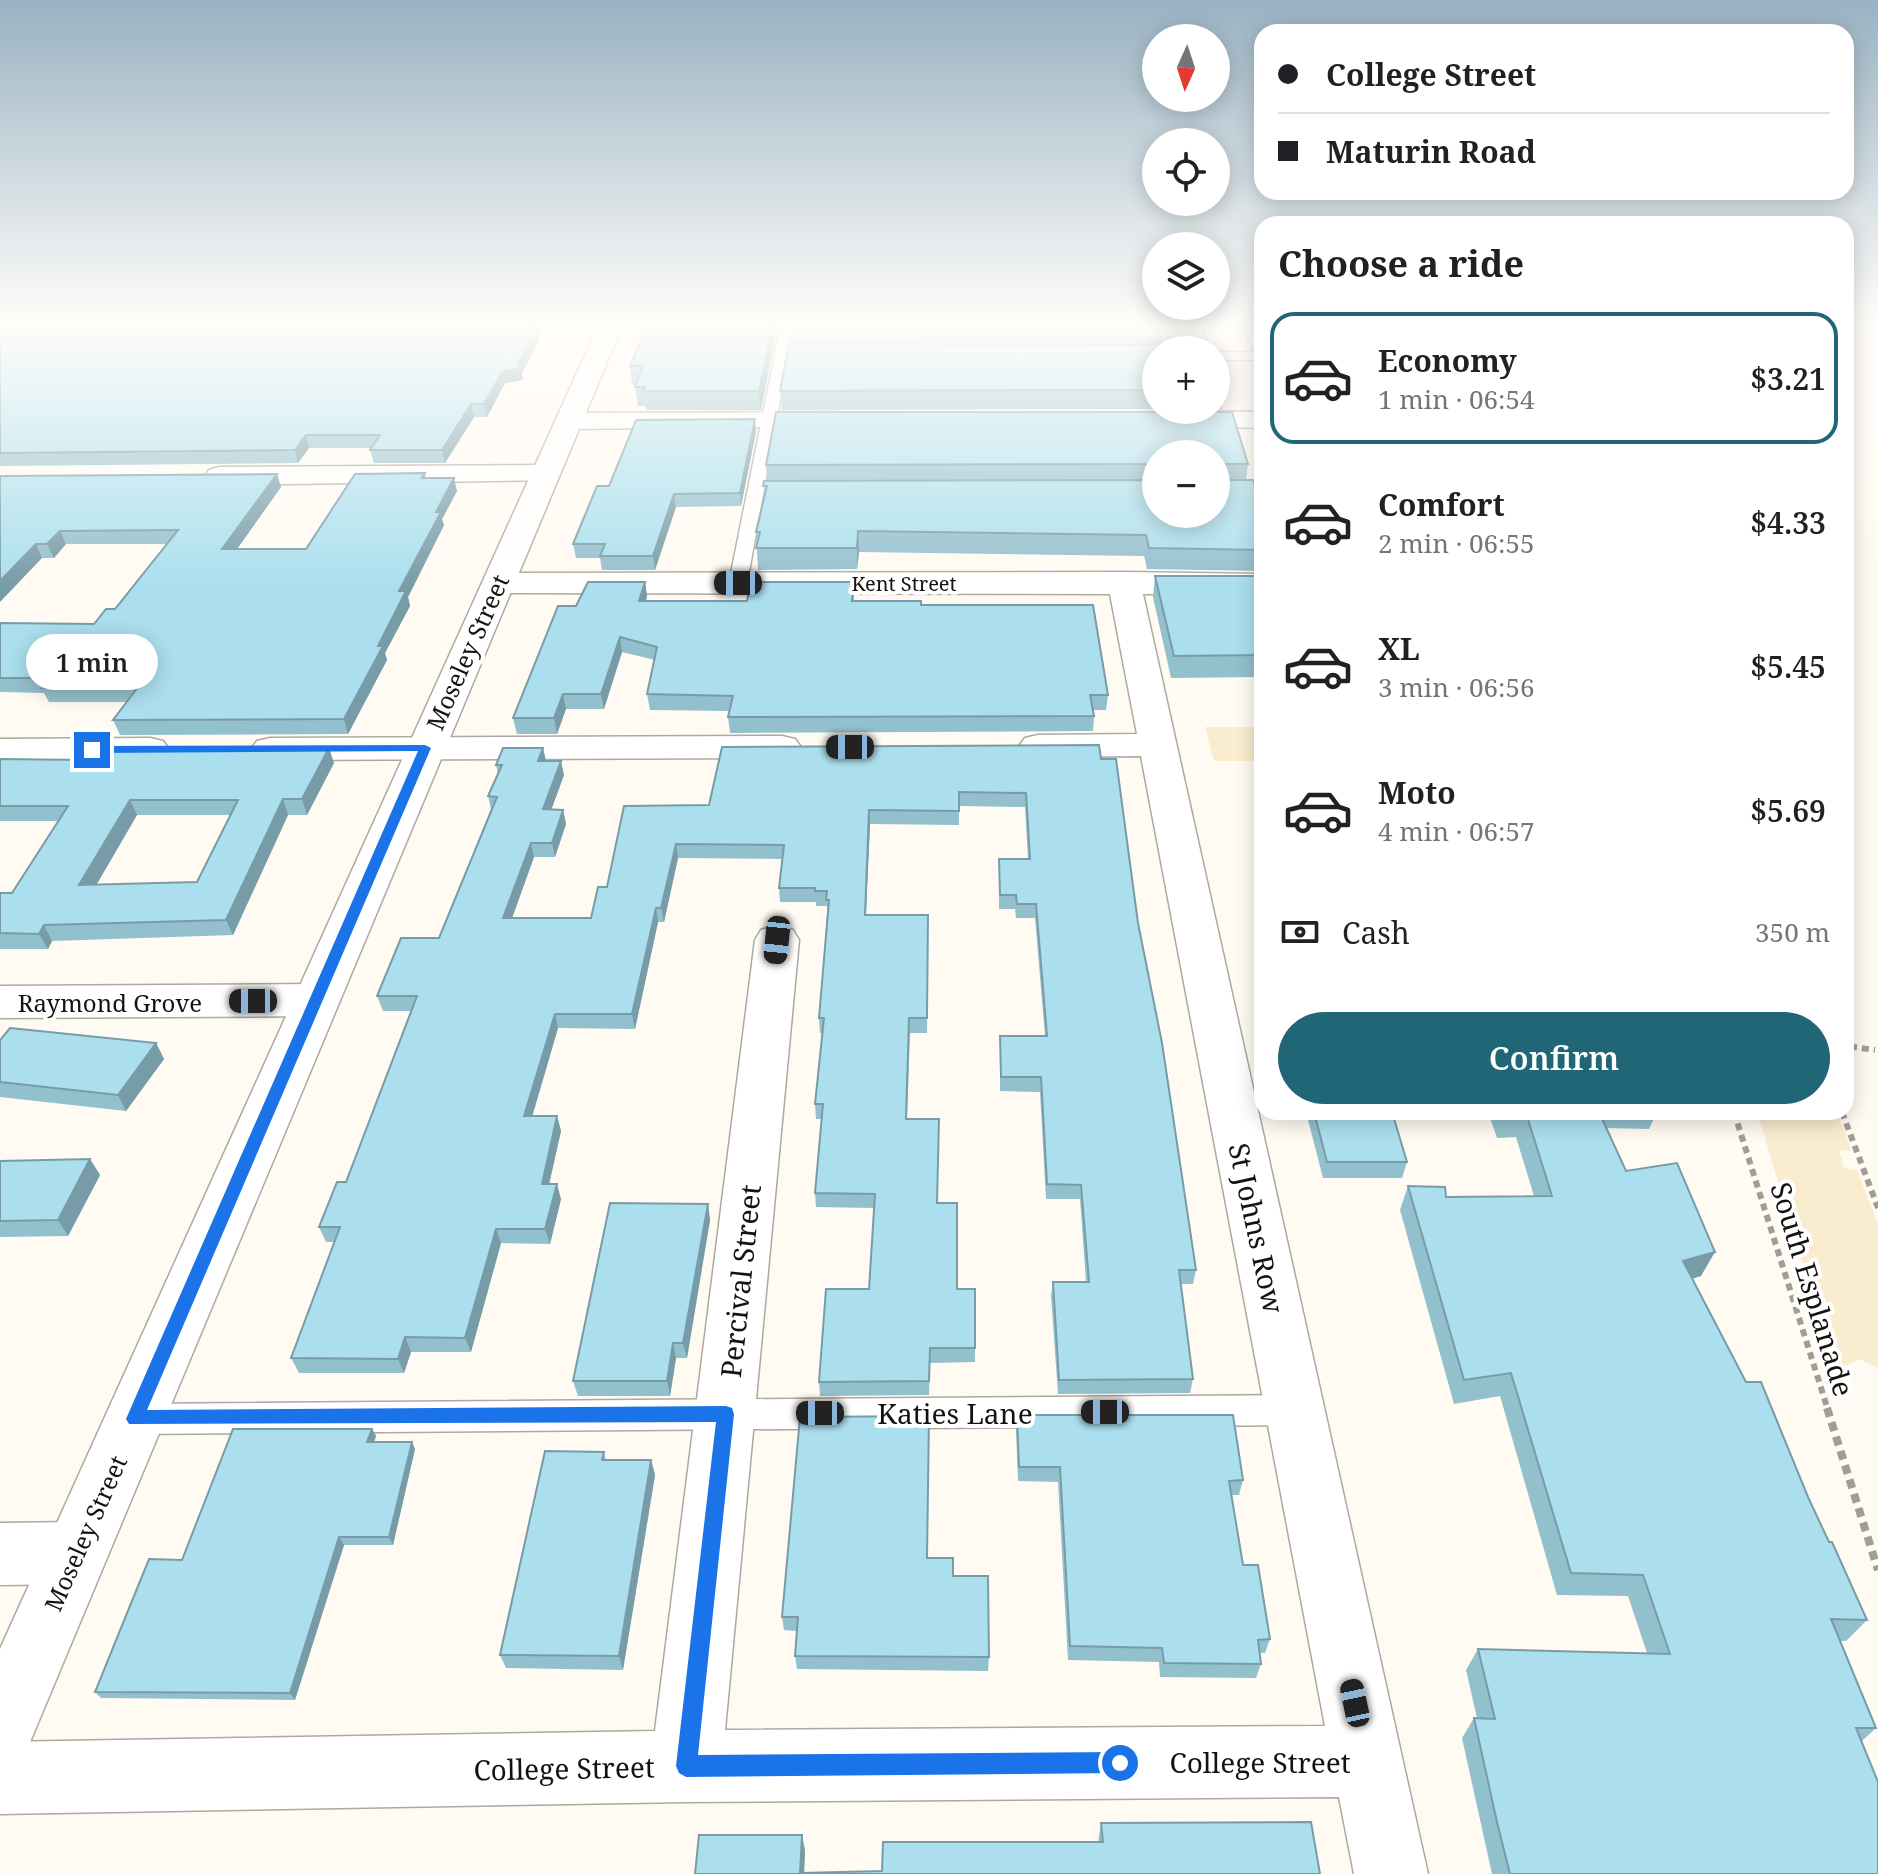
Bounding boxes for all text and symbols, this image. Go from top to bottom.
north arrow [1142,24,1230,112]
map controls [1142,24,1230,528]
text: College Street [1326,54,1536,95]
button: locate [1142,128,1230,216]
text: Maturin Road [1326,131,1536,172]
button: layers [1142,232,1230,320]
text: Choose a ride [1278,239,1524,288]
button: + [1142,336,1230,424]
text: Economy [1378,340,1517,381]
icon: car [1282,342,1354,414]
text: $3.21 [1750,358,1826,399]
text: 1 min · 06:54 [1378,381,1535,417]
button: − [1142,440,1230,528]
text: Comfort [1378,484,1505,525]
icon: car [1282,486,1354,558]
text: $4.33 [1750,502,1826,543]
text: 2 min · 06:55 [1378,525,1535,561]
street label: Moseley Street [418,569,516,735]
street label: Kent Street [851,570,957,597]
car [714,571,762,595]
text: XL [1378,628,1420,669]
icon: car [1282,630,1354,702]
callout: 1 min [26,634,158,690]
text: 1 min [56,644,128,680]
text: $5.45 [1750,646,1826,687]
text: 3 min · 06:56 [1378,669,1535,705]
route end [74,732,110,768]
car [826,735,874,759]
text: Moto [1378,772,1456,813]
icon: car [1282,774,1354,846]
text: $5.69 [1750,790,1826,831]
text: 4 min · 06:57 [1378,813,1535,849]
icon: cash [1278,910,1322,954]
text: Cash [1342,912,1410,953]
text: 350 m [1755,914,1830,950]
car [763,915,791,965]
street label: Raymond Grove [18,986,202,1019]
car [229,989,277,1013]
button: Confirm [1278,1012,1830,1104]
street label: St Johns Row [1220,1139,1294,1317]
street label: South Esplanade [1762,1177,1864,1401]
street label: Percival Street [711,1182,769,1379]
street label: Katies Lane [877,1394,1033,1432]
car [1081,1400,1129,1424]
car [796,1401,844,1425]
street label: Moseley Street [36,1450,134,1616]
car [1338,1677,1372,1729]
street label: College Street [1169,1743,1351,1781]
route start [1102,1745,1138,1781]
street label: College Street [473,1747,655,1789]

